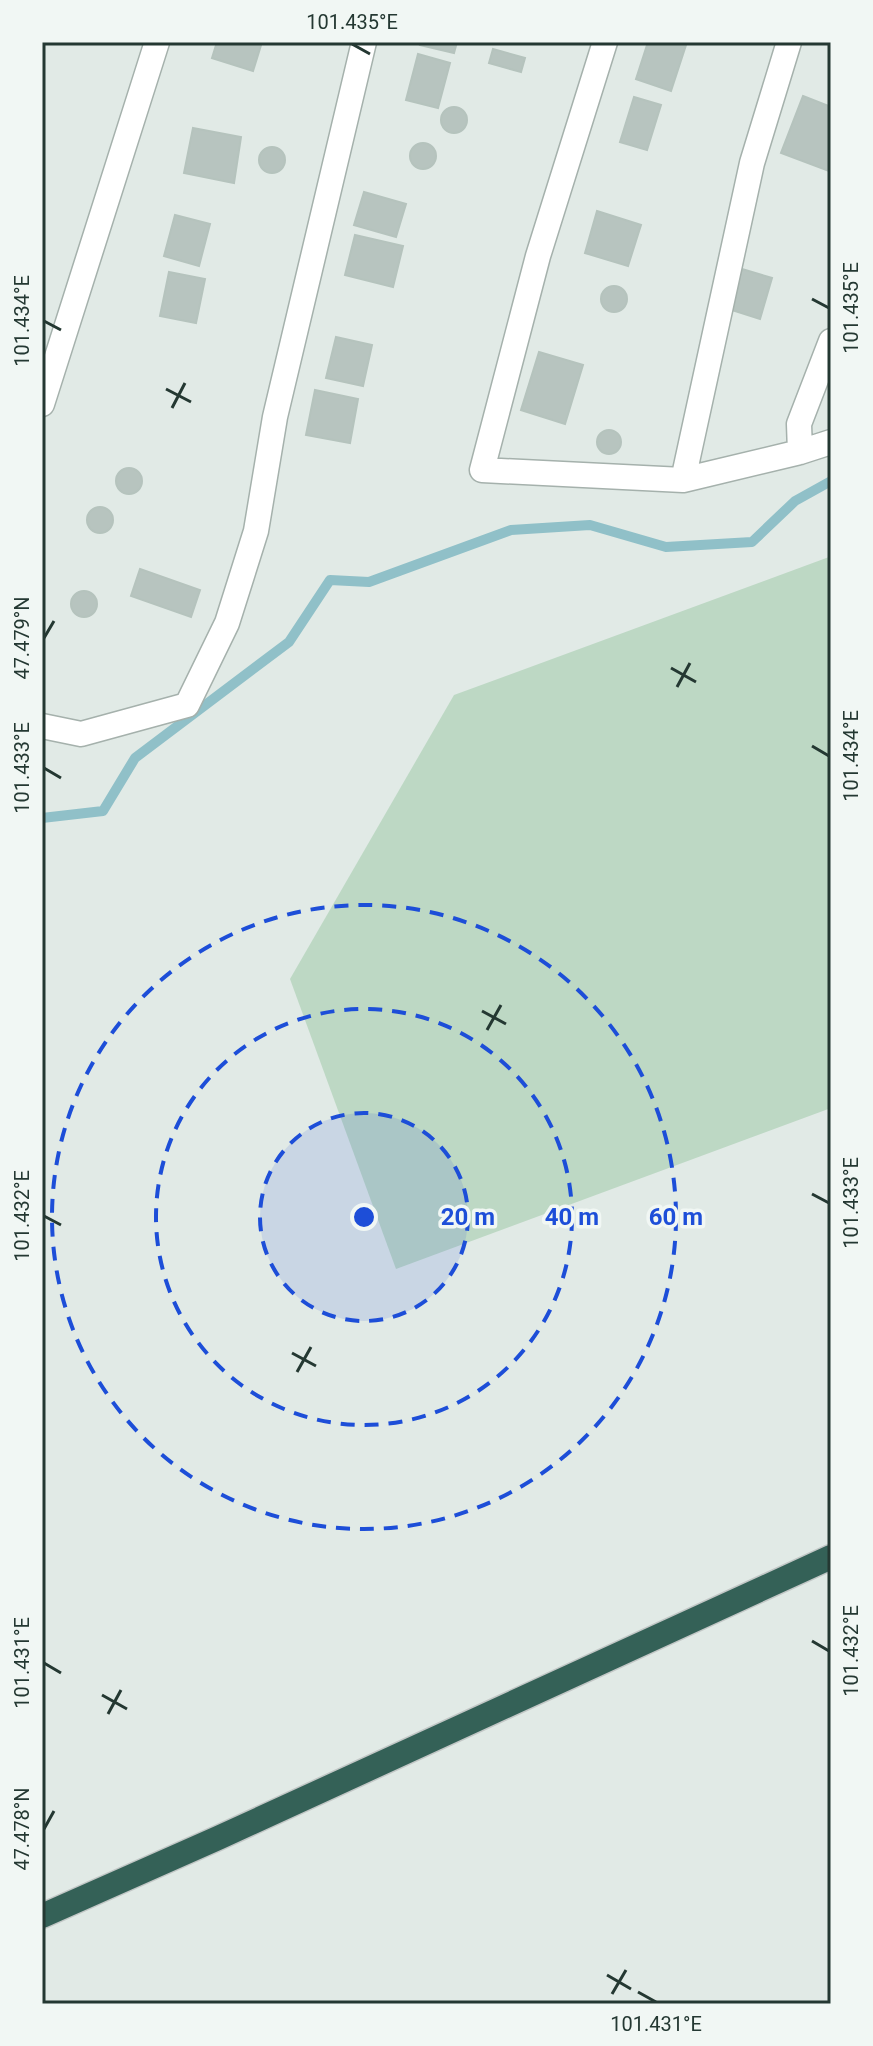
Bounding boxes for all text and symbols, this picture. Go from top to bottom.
text: 101.435°E [306,10,398,34]
text: 101.435°E [839,262,863,354]
text: 101.434°E [10,275,34,367]
text: 47.479°N [10,596,34,680]
text: 101.434°E [839,710,863,802]
text: 101.433°E [10,722,34,814]
text: 101.433°E [839,1157,863,1249]
text: 101.432°E [10,1170,34,1262]
centre of rings [350,1203,378,1231]
text: 20 m [441,1203,495,1231]
text: 40 m [545,1203,599,1231]
text: 60 m [649,1203,703,1231]
text: 101.432°E [839,1605,863,1697]
text: 101.431°E [10,1617,34,1709]
text: 47.478°N [10,1787,34,1871]
text: 101.431°E [610,2012,702,2036]

